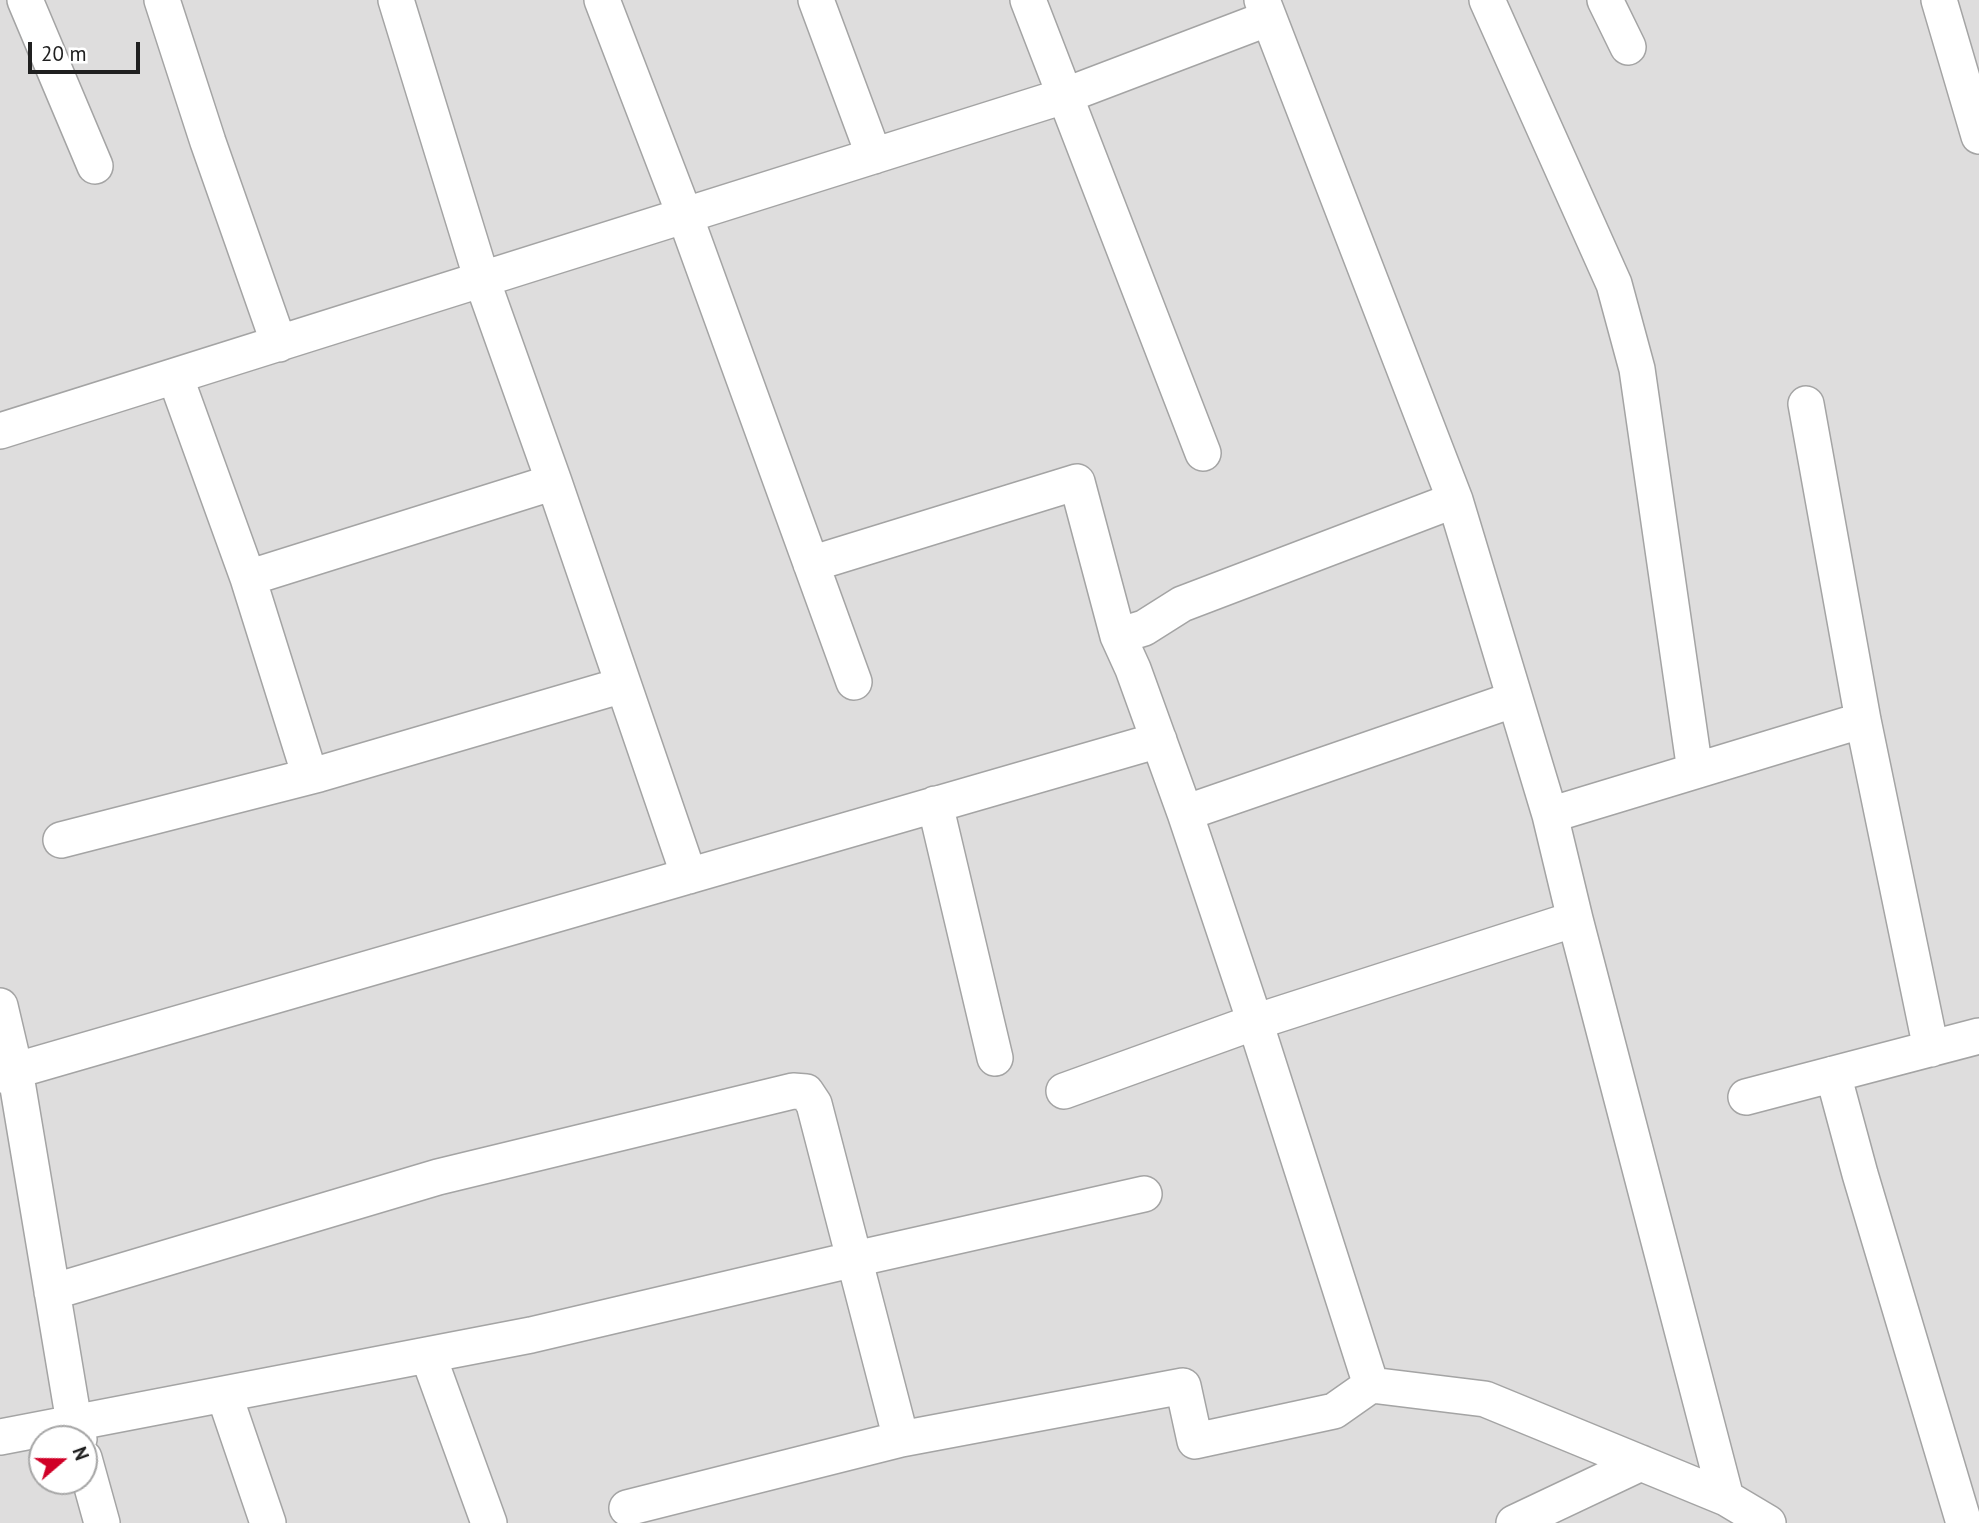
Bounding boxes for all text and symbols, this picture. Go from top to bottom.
scale bar [32,28,144,72]
text: 20 m [41,40,87,67]
north arrow [28,1425,98,1495]
text: N [67,1444,94,1463]

